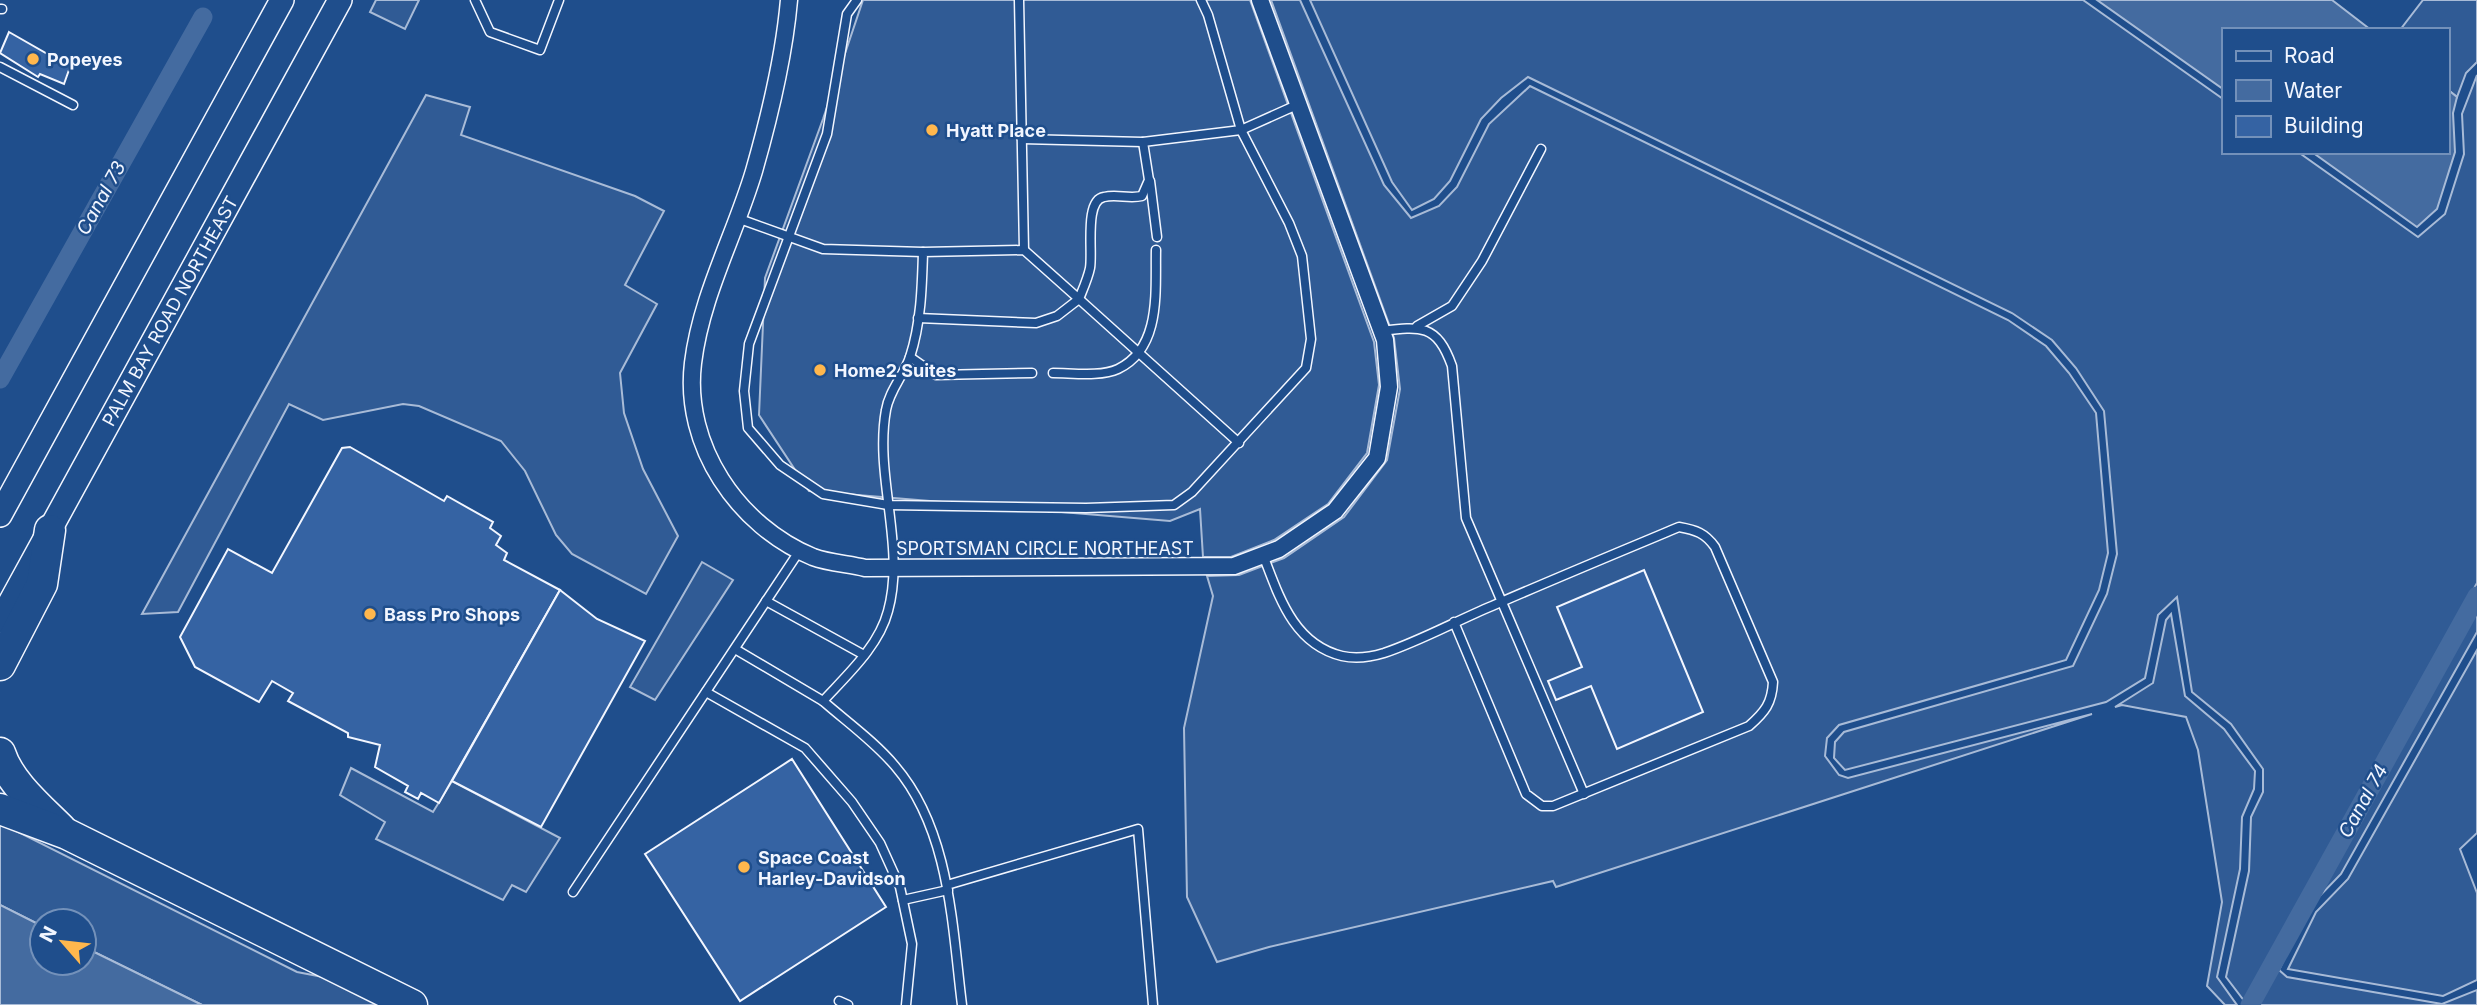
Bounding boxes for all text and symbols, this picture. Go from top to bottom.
legend [2222,28,2449,154]
text: Road [2284,43,2335,68]
place label: Popeyes [47,49,123,70]
marker: Popeyes [25,51,41,67]
text: Water [2284,78,2342,103]
text: Building [2284,113,2364,138]
place label: Hyatt Place [946,120,1046,141]
marker: Hyatt Place [924,122,940,138]
water label: Canal 73 [71,157,131,239]
street label: PALM BAY ROAD NORTHEAST [98,192,242,430]
place label: Home2 Suites [834,360,956,381]
marker: Home2 Suites [812,362,828,378]
street label: SPORTSMAN CIRCLE NORTHEAST [896,538,1194,559]
place label: Bass Pro Shops [384,604,520,625]
marker: Bass Pro Shops [362,606,378,622]
water label: Canal 74 [2333,760,2393,842]
place label: Space Coast Harley-Davidson [758,847,906,889]
marker: Space Coast Harley-Davidson [736,859,752,875]
north arrow [28,907,98,977]
text: N [35,922,62,946]

